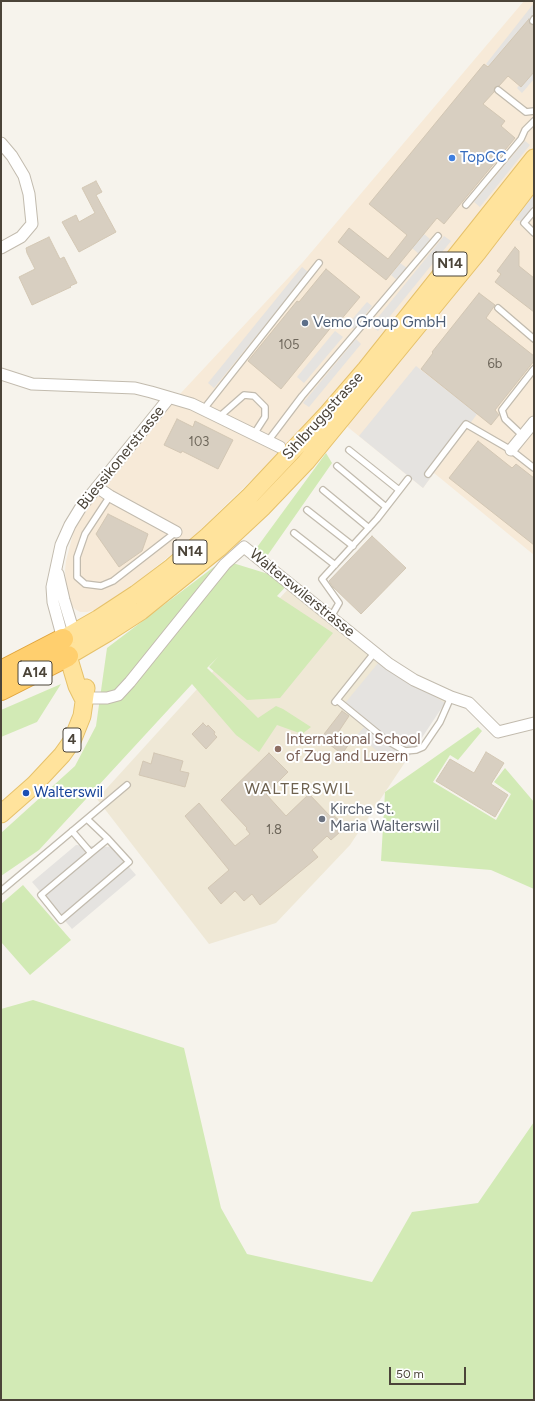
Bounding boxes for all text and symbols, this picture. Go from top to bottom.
place label: TopCC [460,149,507,167]
marker: TopCC [447,153,457,163]
road number: N14 [433,252,467,276]
place label: Vemo Group GmbH [313,314,446,332]
marker: Vemo Group GmbH [300,318,310,328]
house number: 105 [278,337,300,353]
house number: 6b [488,356,502,372]
street label: Sihlbruggstrasse [279,368,367,464]
street label: Büessikonerstrasse [74,403,168,513]
house number: 103 [189,434,209,450]
road number: N14 [173,540,207,564]
street label: Walterswilerstrasse [246,545,358,641]
road number: A14 [18,661,52,685]
road number: 4 [63,728,81,752]
place label: International School of Zug and Luzern [286,731,421,766]
marker: International School of Zug and Luzern [273,744,283,754]
district label: WALTERSWIL [245,779,353,799]
place label: Walterswil [34,784,103,802]
marker: Walterswil [21,788,31,798]
place label: Kirche St. Maria Walterswil [330,801,439,836]
marker: Kirche St. Maria Walterswil [317,814,327,824]
house number: 1.8 [266,822,282,838]
scale bar [391,1359,468,1385]
text: 50 m [396,1367,424,1381]

